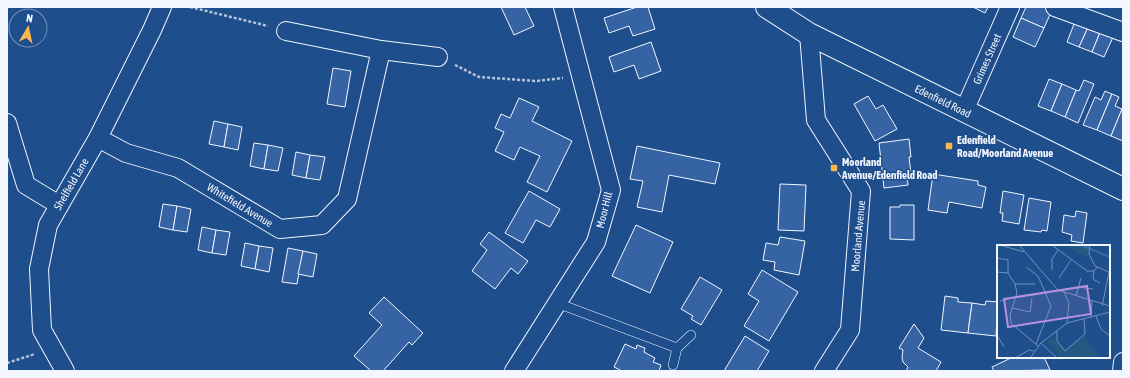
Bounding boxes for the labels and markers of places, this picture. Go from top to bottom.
place label: Edenfield Road/Moorland Avenue [957,134,1053,159]
marker: Edenfield Road/Moorland Avenue [944,141,954,151]
place label: Moorland Avenue/Edenfield Road [841,156,937,181]
marker: Moorland Avenue/Edenfield Road [829,163,839,173]

